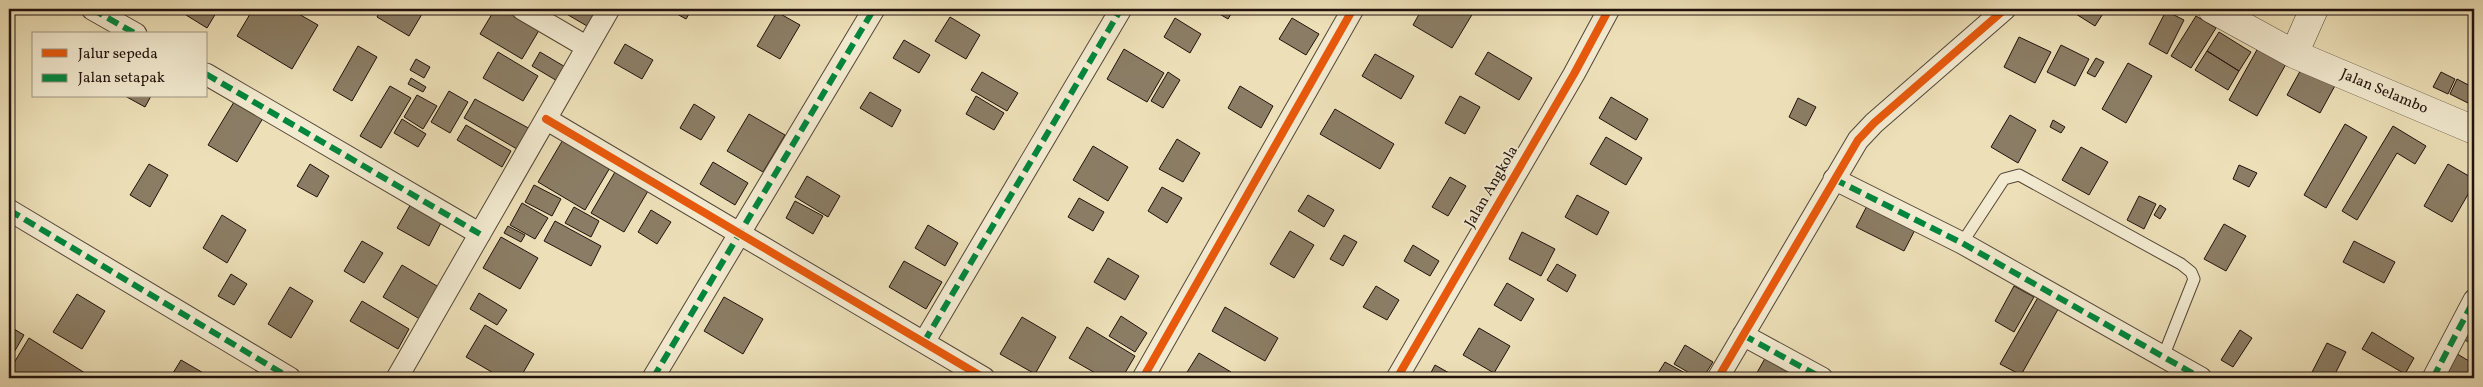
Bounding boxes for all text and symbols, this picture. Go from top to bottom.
legend [32,32,208,98]
text: Jalur sepeda [78,44,158,65]
street label: Jalan Selambo [2337,64,2431,120]
text: Jalan setapak [78,68,165,89]
street label: Jalan Angkola [1460,142,1524,232]

